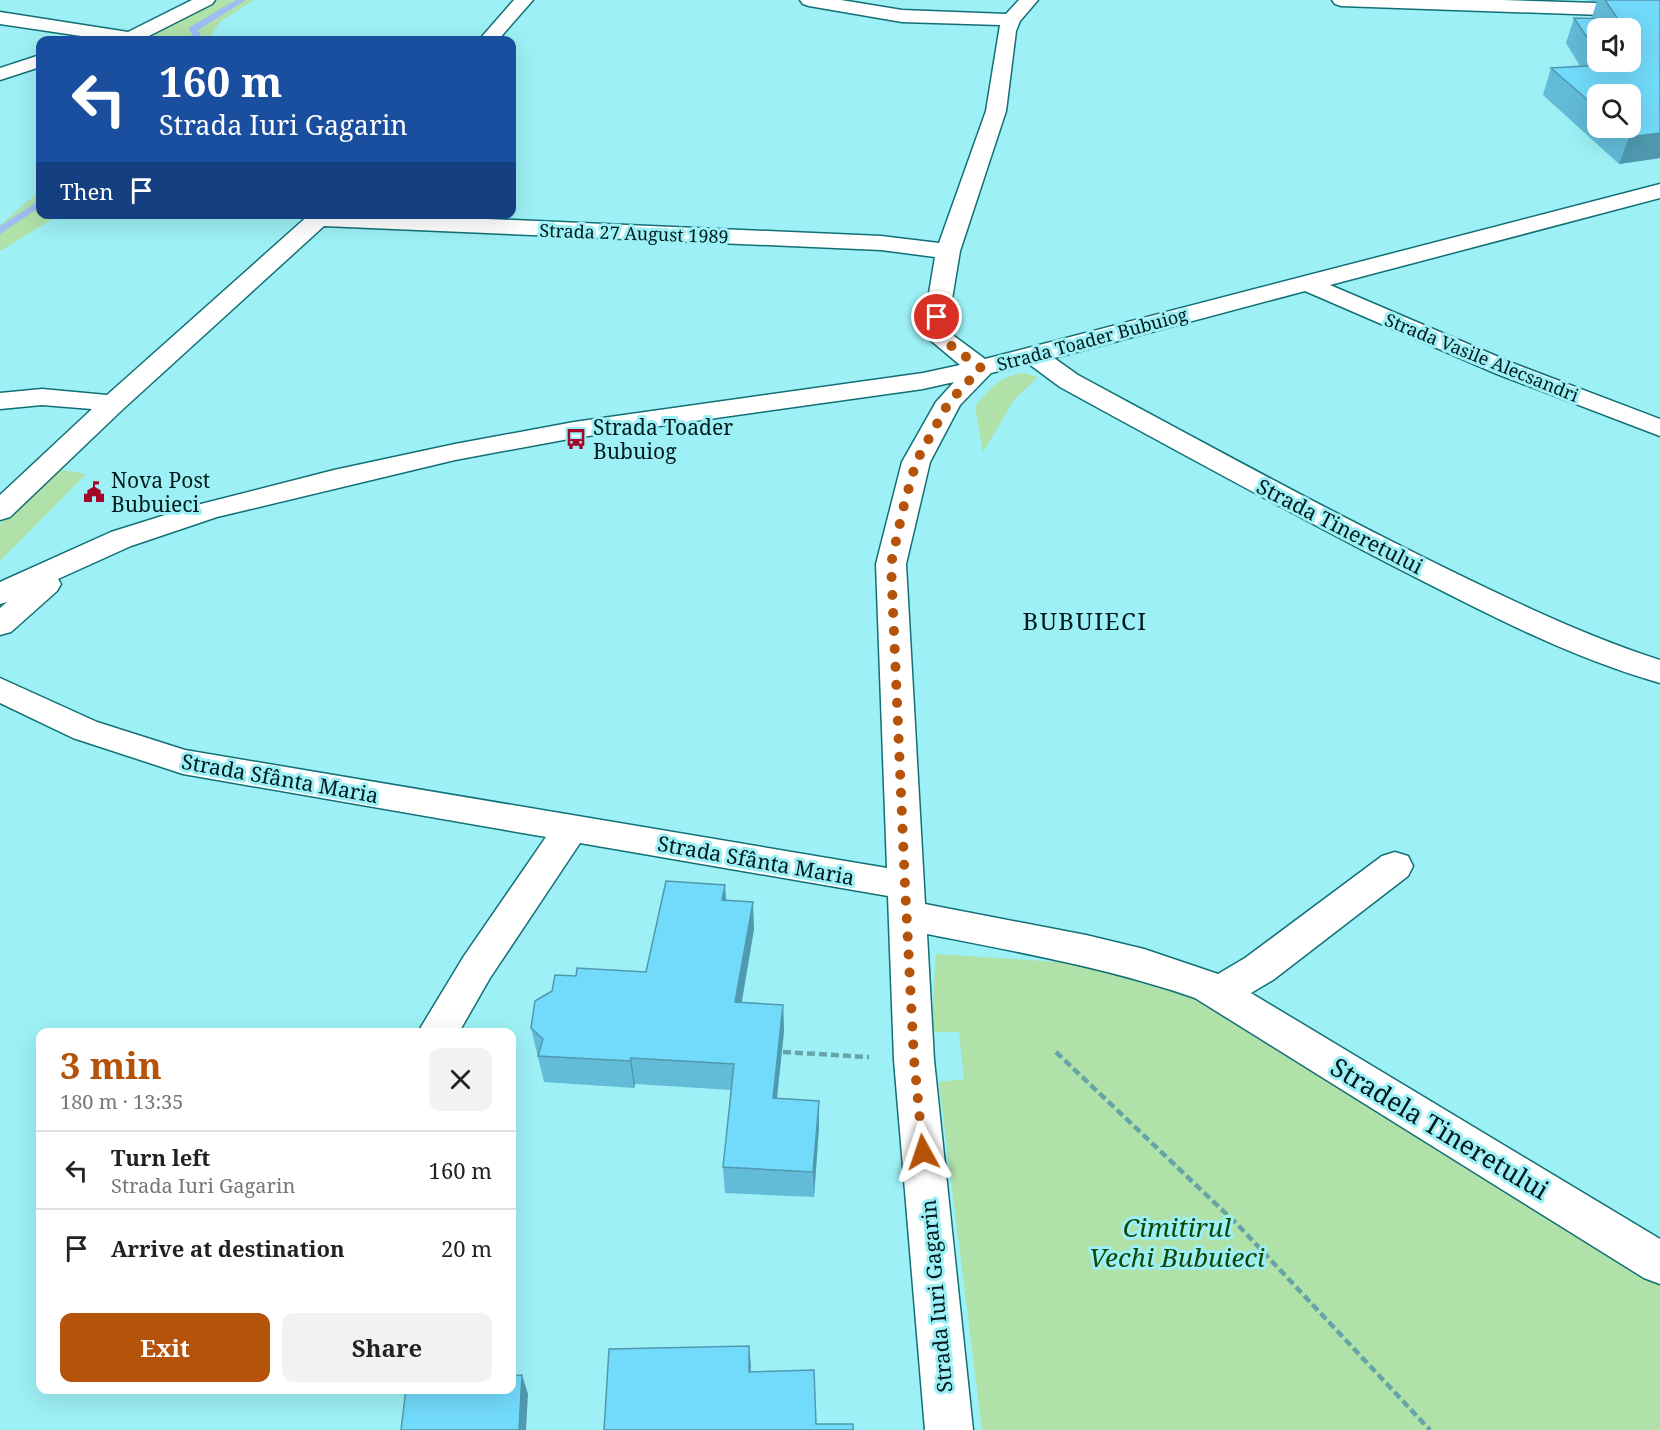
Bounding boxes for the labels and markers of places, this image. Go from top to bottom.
pin [911,291,962,342]
place label: Strada Toader Bubuiog [593,413,733,465]
bus stop icon: Strada Toader Bubuiog [564,427,588,451]
place label: Nova Post Bubuieci [111,466,210,518]
public building icon: Nova Post Bubuieci [82,480,106,504]

